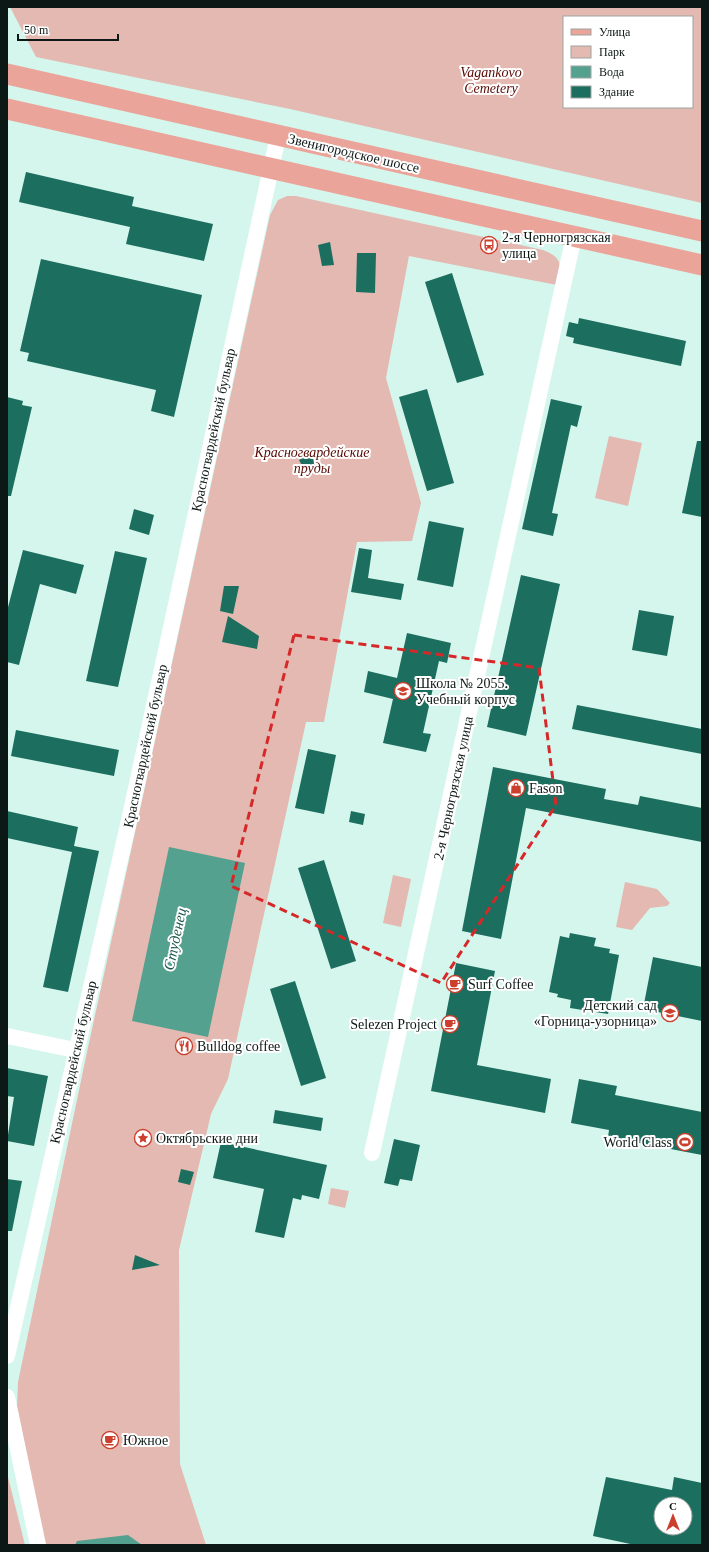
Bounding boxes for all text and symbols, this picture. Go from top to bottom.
scale bar [18,16,118,42]
legend [563,16,693,108]
text: 50 m [24,23,49,37]
text: Улица [599,25,631,39]
text: Парк [599,45,625,59]
park label: Vagankovo Cemetery [460,65,522,96]
text: Вода [599,65,625,79]
text: Здание [599,85,634,99]
street label: Звенигородское шоссе [287,131,421,176]
place label: 2-я Черногрязская улица [502,230,611,261]
bus stop icon: 2-я Черногрязская улица [479,235,499,255]
street label: Красногвардейский бульвар [189,347,238,513]
park label: Красногвардейские пруды [253,445,370,476]
street label: Красногвардейский бульвар [121,663,170,829]
place label: Школа № 2055. Учебный корпус [416,676,515,707]
school or university icon: Школа № 2055. Учебный корпус [393,681,413,701]
street label: 2-я Черногрязская улица [431,714,476,861]
shop icon: Fason [506,778,526,798]
place label: Fason [529,781,562,796]
water label: Студенец [161,906,189,972]
cafe icon: Surf Coffee [445,974,465,994]
place label: Surf Coffee [468,977,533,992]
street label: Красногвардейский бульвар [47,979,100,1145]
place label: Детский сад «Горница-узорница» [534,998,657,1029]
school or university icon: Детский сад «Горница-узорница» [660,1003,680,1023]
cafe icon: Selezen Project [440,1014,460,1034]
place label: Selezen Project [350,1017,437,1032]
restaurant icon: Bulldog coffee [174,1036,194,1056]
place label: Bulldog coffee [197,1039,280,1054]
place icon: Октябрьские дни [133,1128,153,1148]
place label: Октябрьские дни [156,1131,258,1146]
sports icon: World Class [675,1132,695,1152]
place label: World Class [604,1135,672,1150]
cafe icon: Южное [100,1430,120,1450]
place label: Южное [123,1433,168,1448]
north arrow [653,1496,693,1536]
text: С [669,1500,677,1512]

